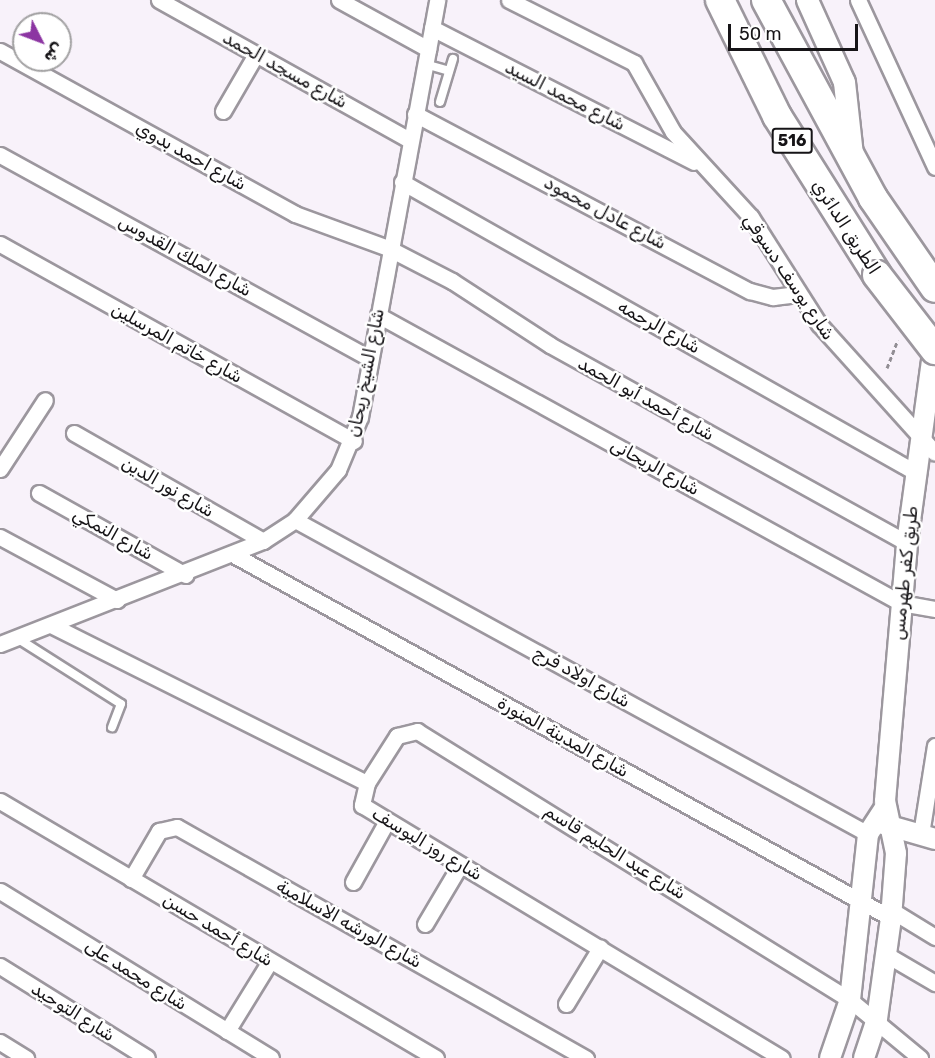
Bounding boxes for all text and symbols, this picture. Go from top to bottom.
north arrow [12,12,72,72]
scale bar [731,12,862,50]
text: 50 m [739,23,782,45]
street label: شارع مسجد الحمد [219,27,351,113]
text: ش [40,39,68,67]
street label: شارع محمد السيد [501,56,629,136]
street label: شارع احمد بدوي [132,117,250,195]
road number: 516 [771,128,813,154]
street label: شارع عادل محمود [540,172,670,254]
street label: الطريق الدائري [807,175,885,279]
street label: شارع الملك القدوس [115,210,255,302]
street label: شارع يوسف دسوقي [739,210,839,344]
street label: شارع الرحمه [614,296,704,358]
street label: شارع خاتم المرسلين [108,298,246,388]
street label: شارع الشيخ ريحان [343,307,389,439]
street label: شارع أحمد أبو الحمد [574,353,718,445]
street label: شارع الريحانى [607,434,703,500]
street label: شارع نور الدين [118,452,218,522]
street label: شارع النمكي [69,503,157,565]
street label: طريق كفر طهرمس [887,505,923,641]
street label: شارع اولاد فرج [530,642,634,712]
street label: شارع المدينة المنورة [493,692,633,782]
street label: شارع عبد الحليم قاسم [540,800,690,904]
street label: شارع روز اليوسف [368,803,486,885]
street label: شارع الورشه الاسلامية [273,875,425,973]
street label: شارع أحمد حسن [159,889,277,971]
street label: شارع محمد على [81,935,191,1015]
street label: شارع التوحيد [27,978,119,1046]

